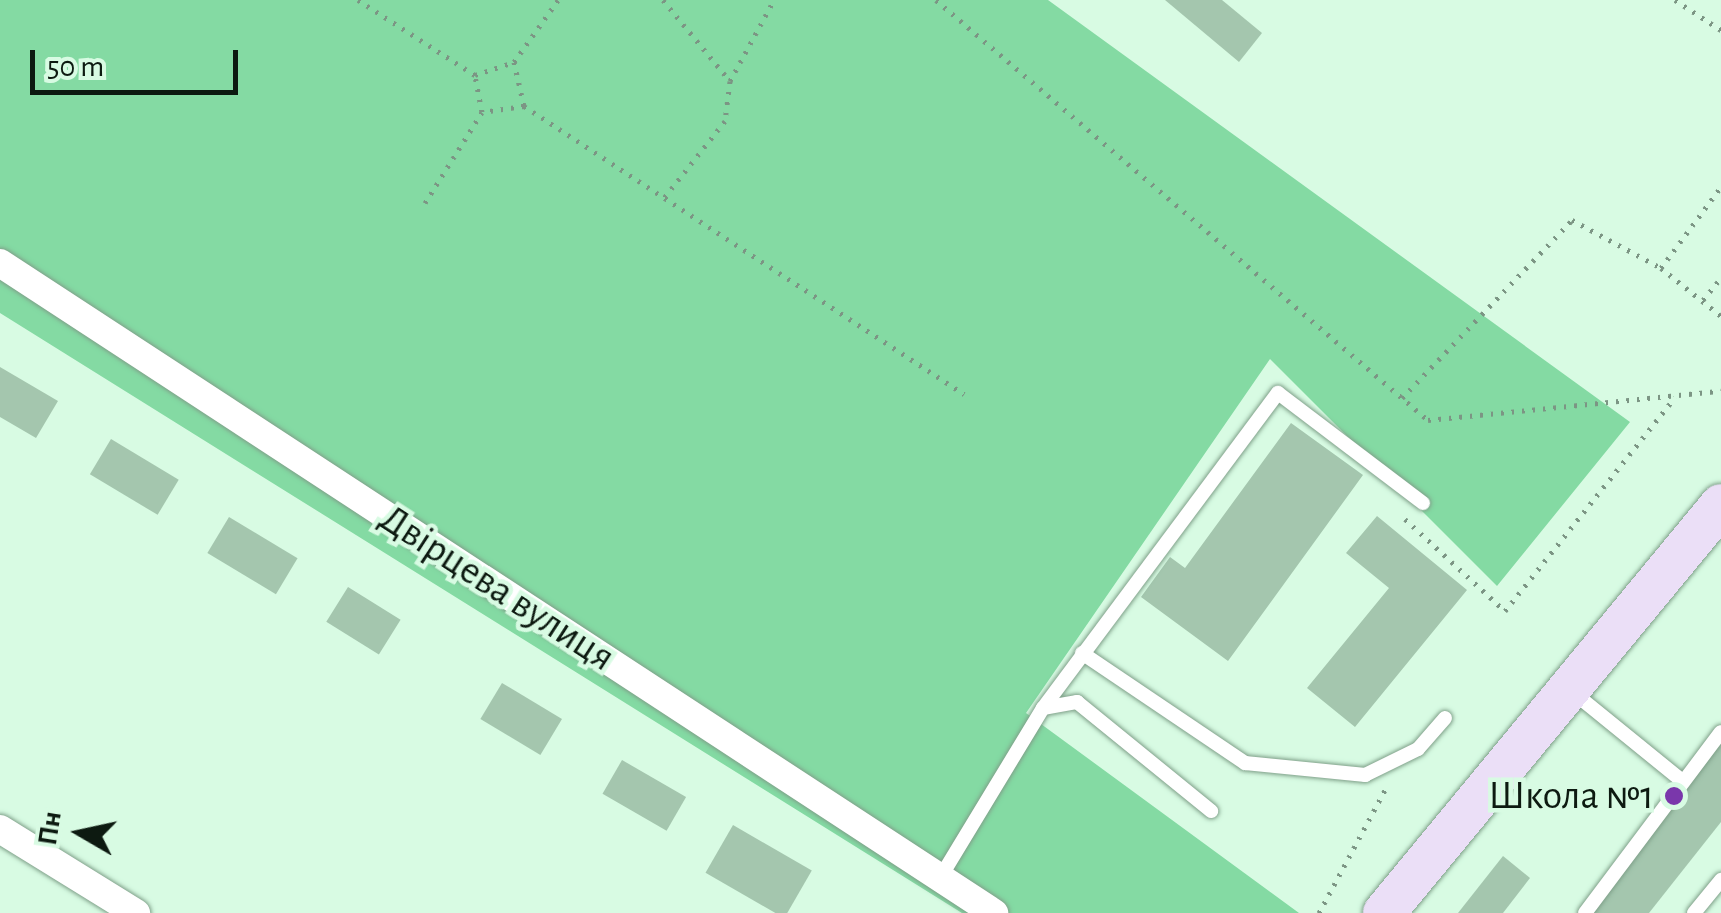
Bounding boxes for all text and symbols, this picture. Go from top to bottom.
scale bar [35,30,242,92]
text: 50 m [47,52,104,82]
street label: Двірцева вулиця [371,494,623,682]
place label: Школа №1 [1488,772,1654,820]
north arrow [30,783,130,883]
marker: Школа №1 [1663,785,1685,807]
text: Пн [34,809,67,847]

